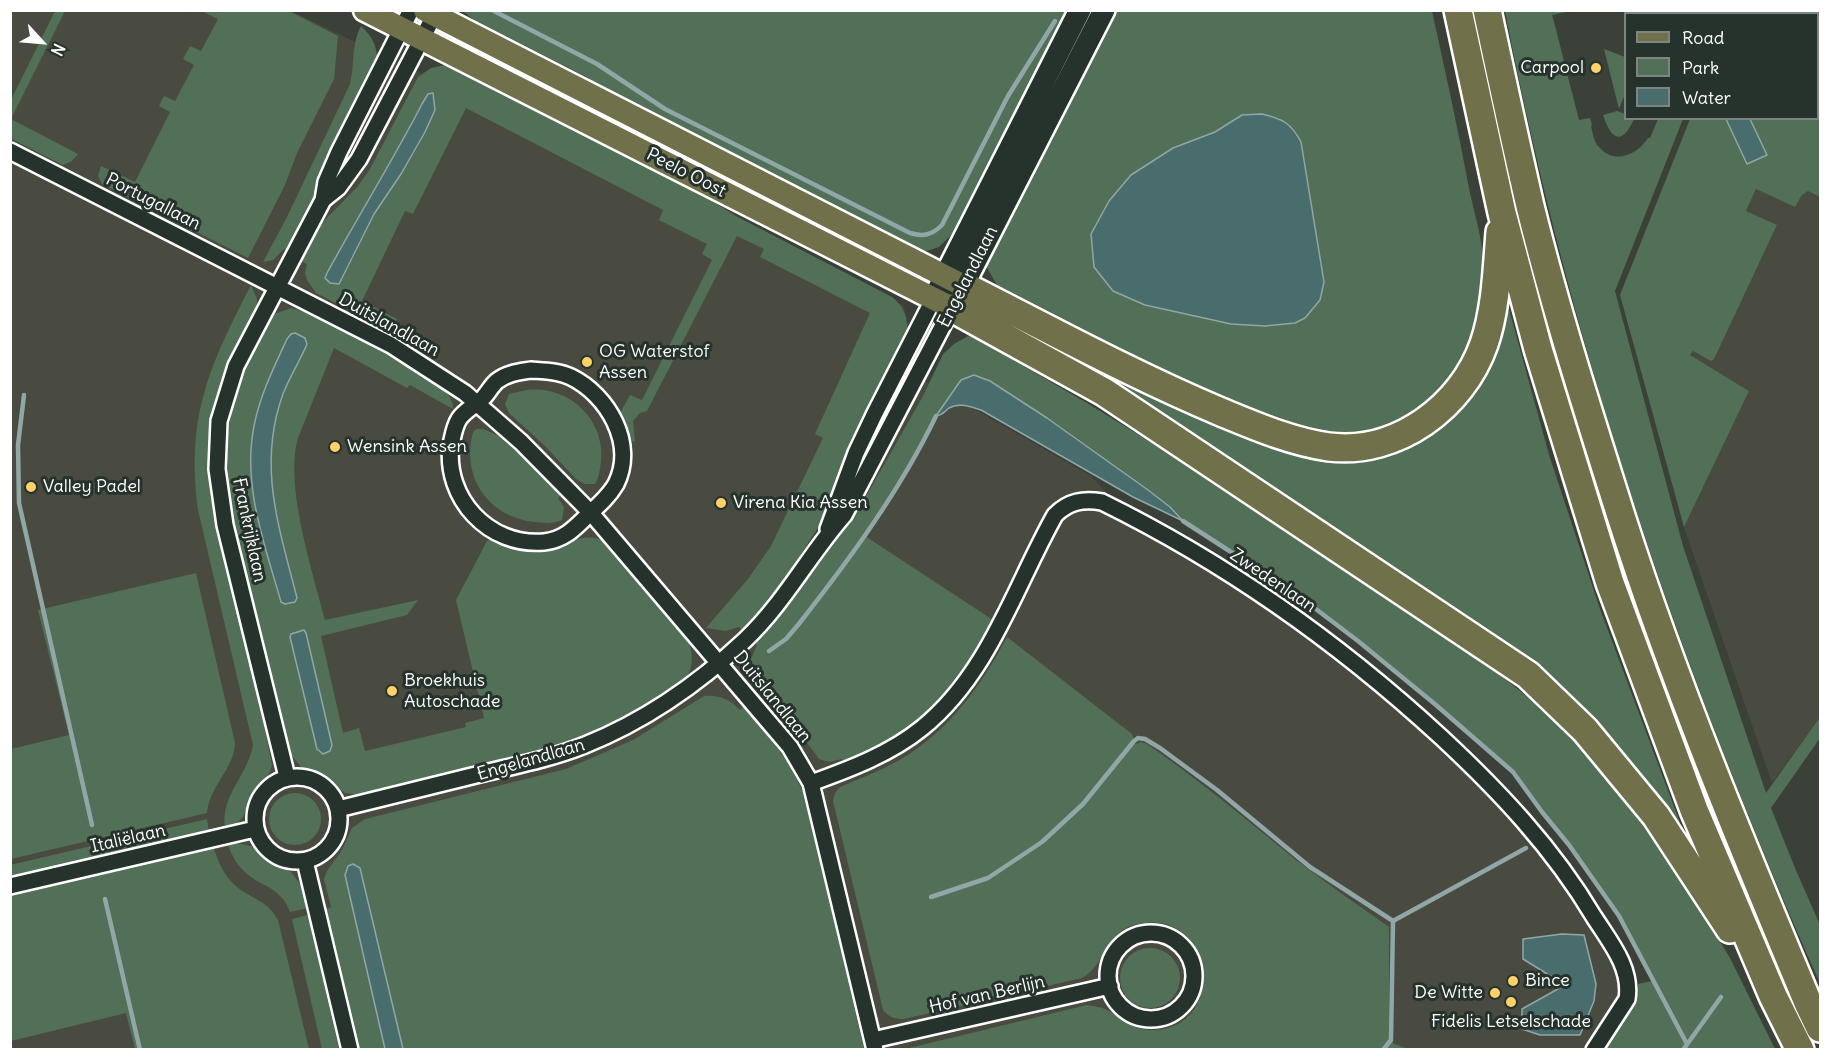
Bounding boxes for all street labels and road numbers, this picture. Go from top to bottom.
street label: Peelo Oost [643,144,729,202]
street label: Portugallaan [102,169,204,235]
street label: Engelandlaan [933,223,1003,331]
street label: Duitslandlaan [335,288,443,362]
street label: Frankrijklaan [227,476,271,584]
street label: Zwedenlaan [1226,544,1320,618]
street label: Duitslandlaan [728,647,816,747]
street label: Engelandlaan [475,734,587,786]
street label: Italiëlaan [88,820,168,858]
street label: Hof van Berlijn [927,971,1047,1019]

